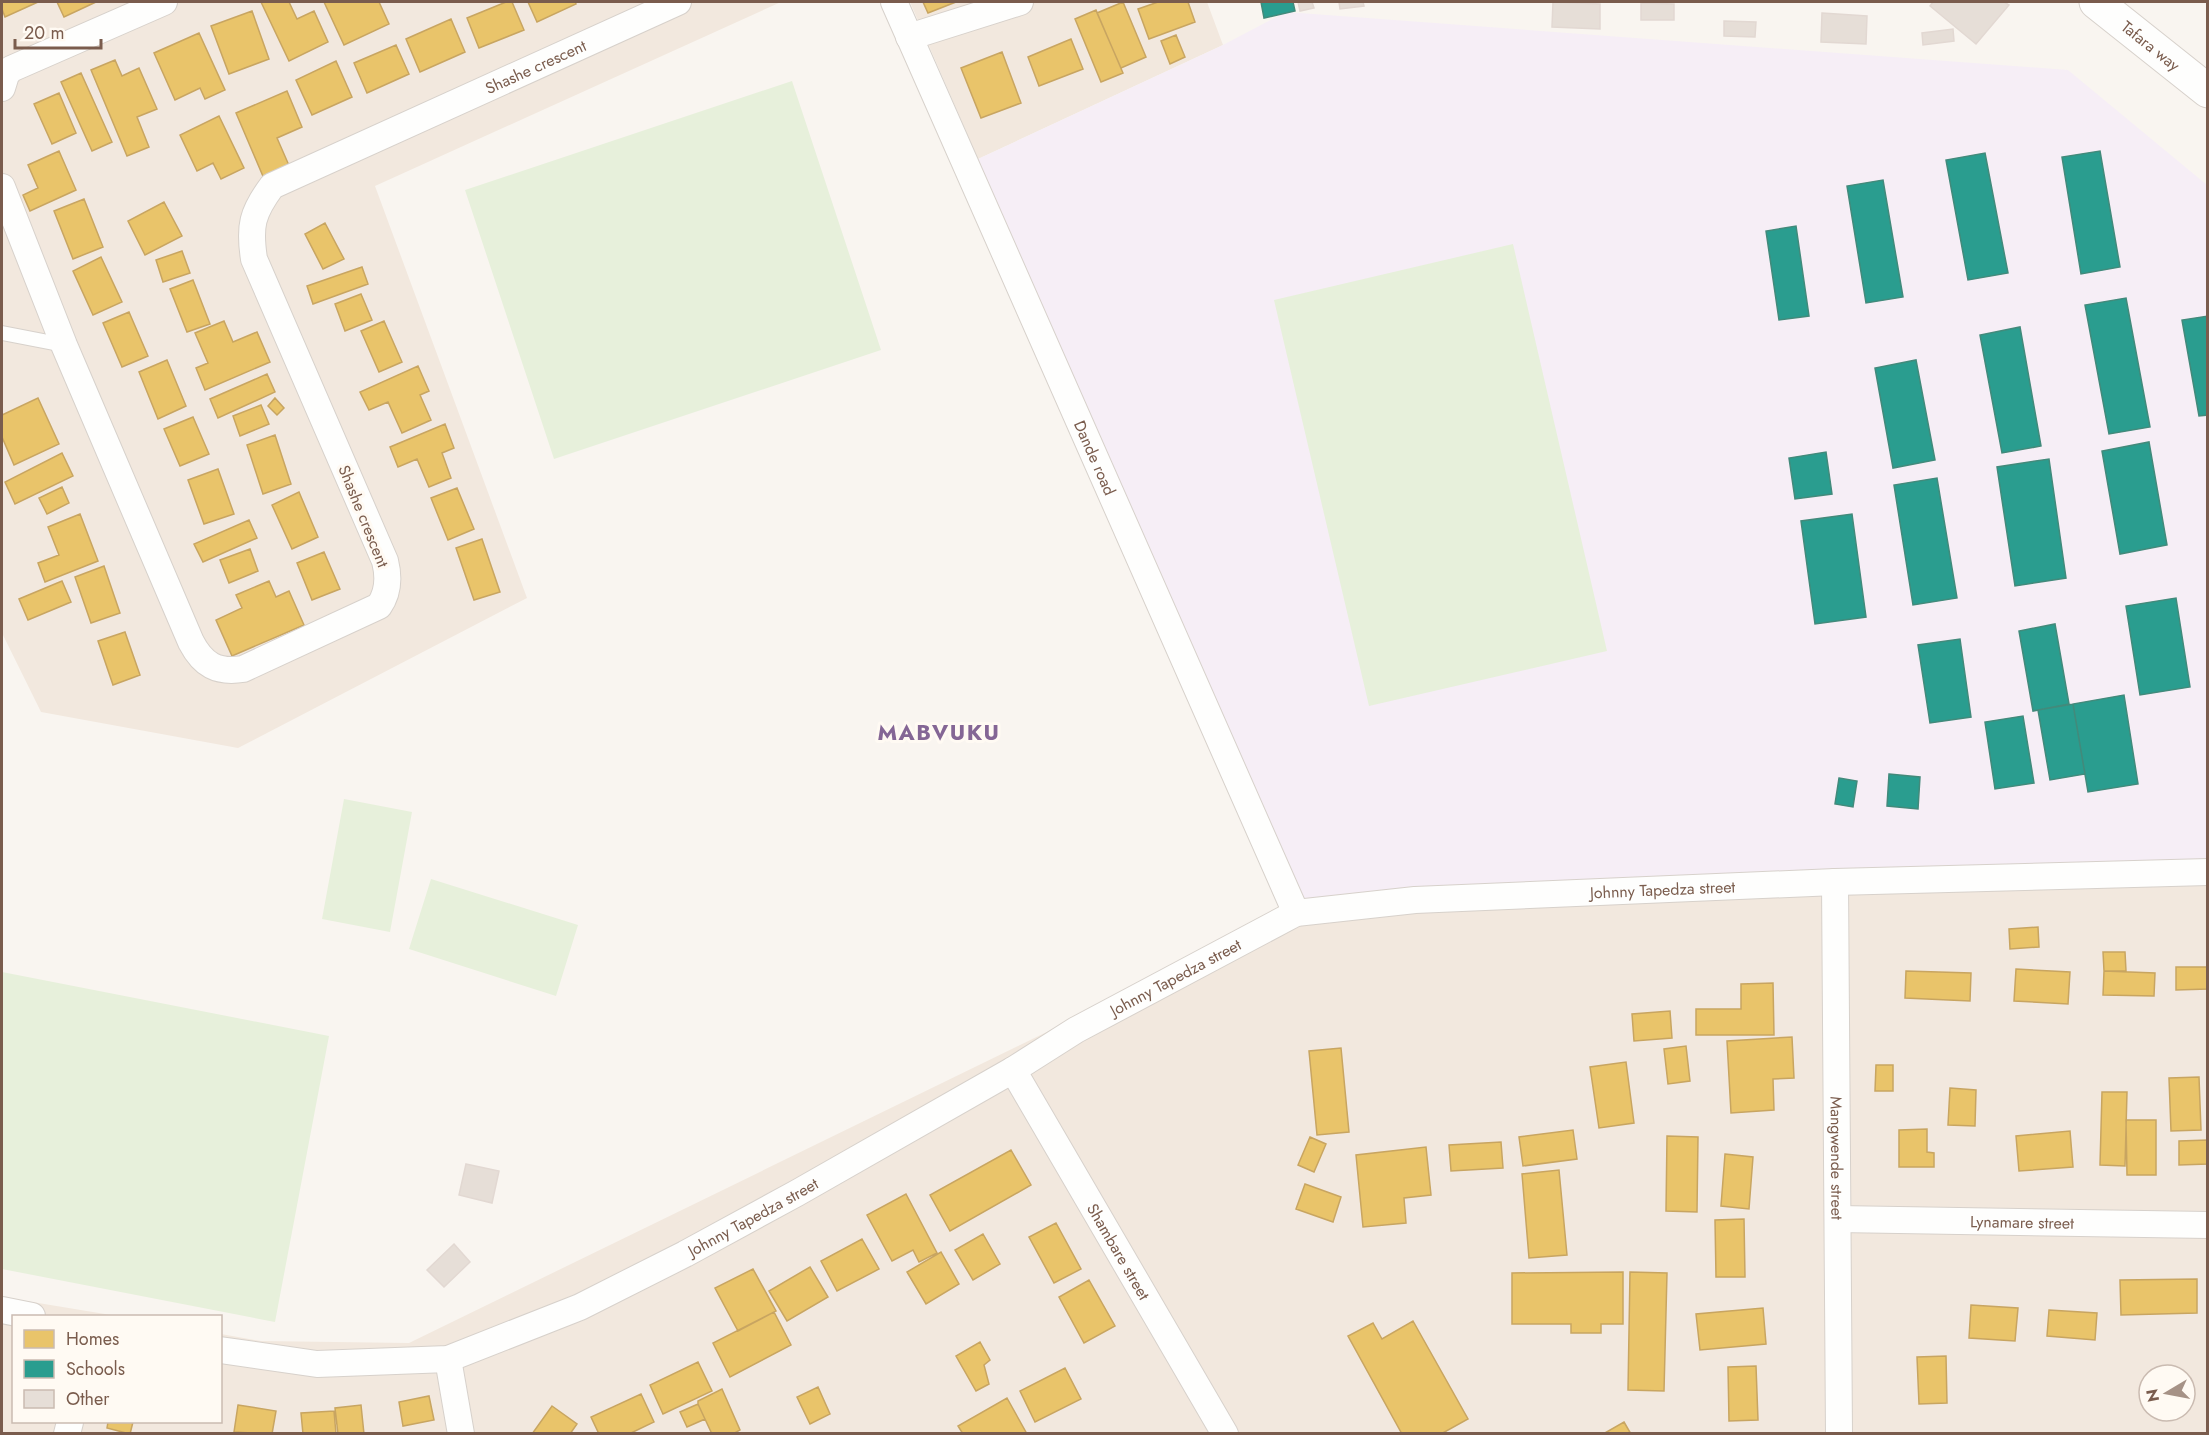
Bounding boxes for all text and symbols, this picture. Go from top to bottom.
scale bar [15,12,100,50]
street label: Tafara way [2116,15,2186,77]
text: 20 m [24,20,64,46]
street label: Shashe crescent [481,34,590,100]
street label: Dande road [1068,417,1121,499]
street label: Shashe crescent [333,462,395,571]
district label: MABVUKU [878,716,1000,748]
street label: Johnny Tapedza street [1587,875,1736,905]
street label: Johnny Tapedza street [1104,933,1245,1023]
street label: Mangwende street [1825,1096,1848,1220]
street label: Johnny Tapedza street [682,1172,823,1263]
street label: Shambare street [1081,1199,1156,1304]
street label: Lynamare street [1970,1210,2074,1235]
legend [12,1315,222,1423]
text: Homes [66,1326,119,1352]
text: Schools [66,1356,125,1382]
north arrow [2137,1363,2197,1423]
text: Other [66,1386,110,1412]
text: N [2140,1387,2165,1404]

